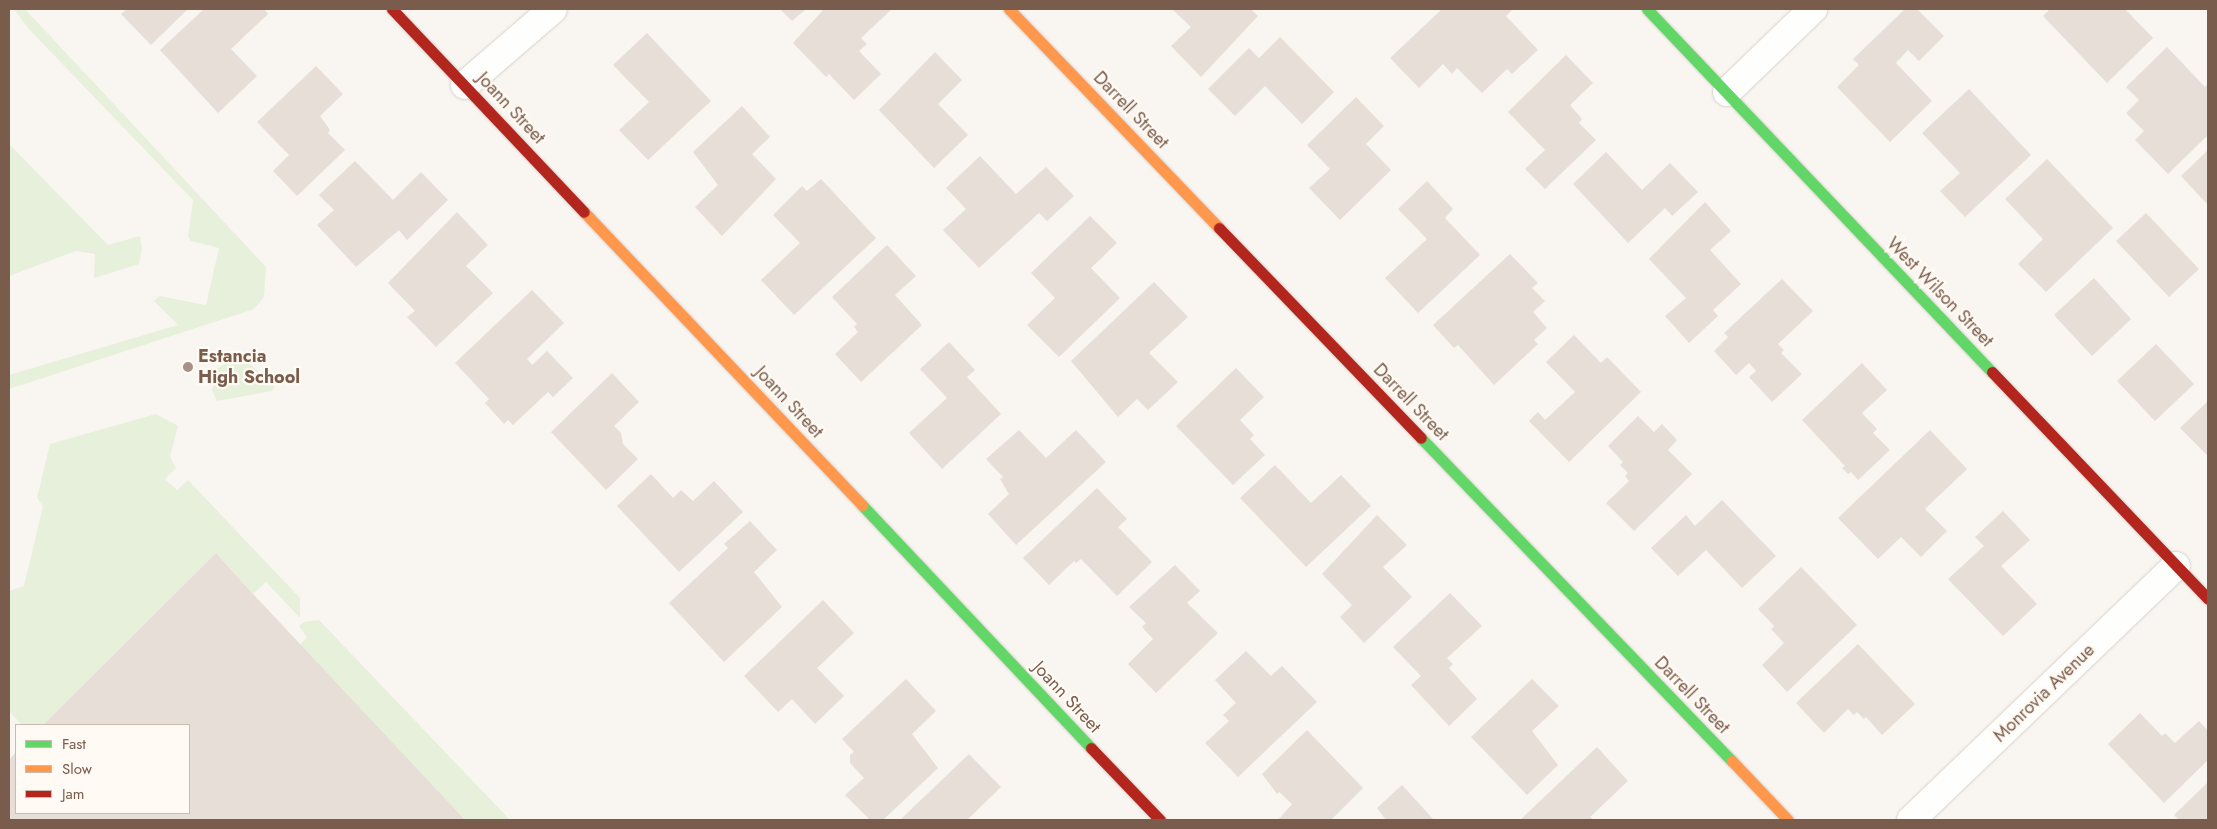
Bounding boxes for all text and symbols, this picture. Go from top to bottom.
street label: Darrell Street [1089,67,1173,153]
street label: Joann Street [472,68,550,148]
street label: West Wilson Street [1882,233,1998,351]
place label: Estancia High School [198,346,300,388]
street label: Darrell Street [1369,359,1453,445]
marker: Estancia High School [182,361,194,373]
street label: Joann Street [750,362,828,442]
street label: Monrovia Avenue [1989,639,2099,747]
street label: Darrell Street [1650,652,1734,738]
street label: Joann Street [1028,657,1106,737]
legend [15,724,190,814]
text: Fast [62,733,86,755]
text: Slow [62,758,92,780]
text: Jam [62,783,85,805]

